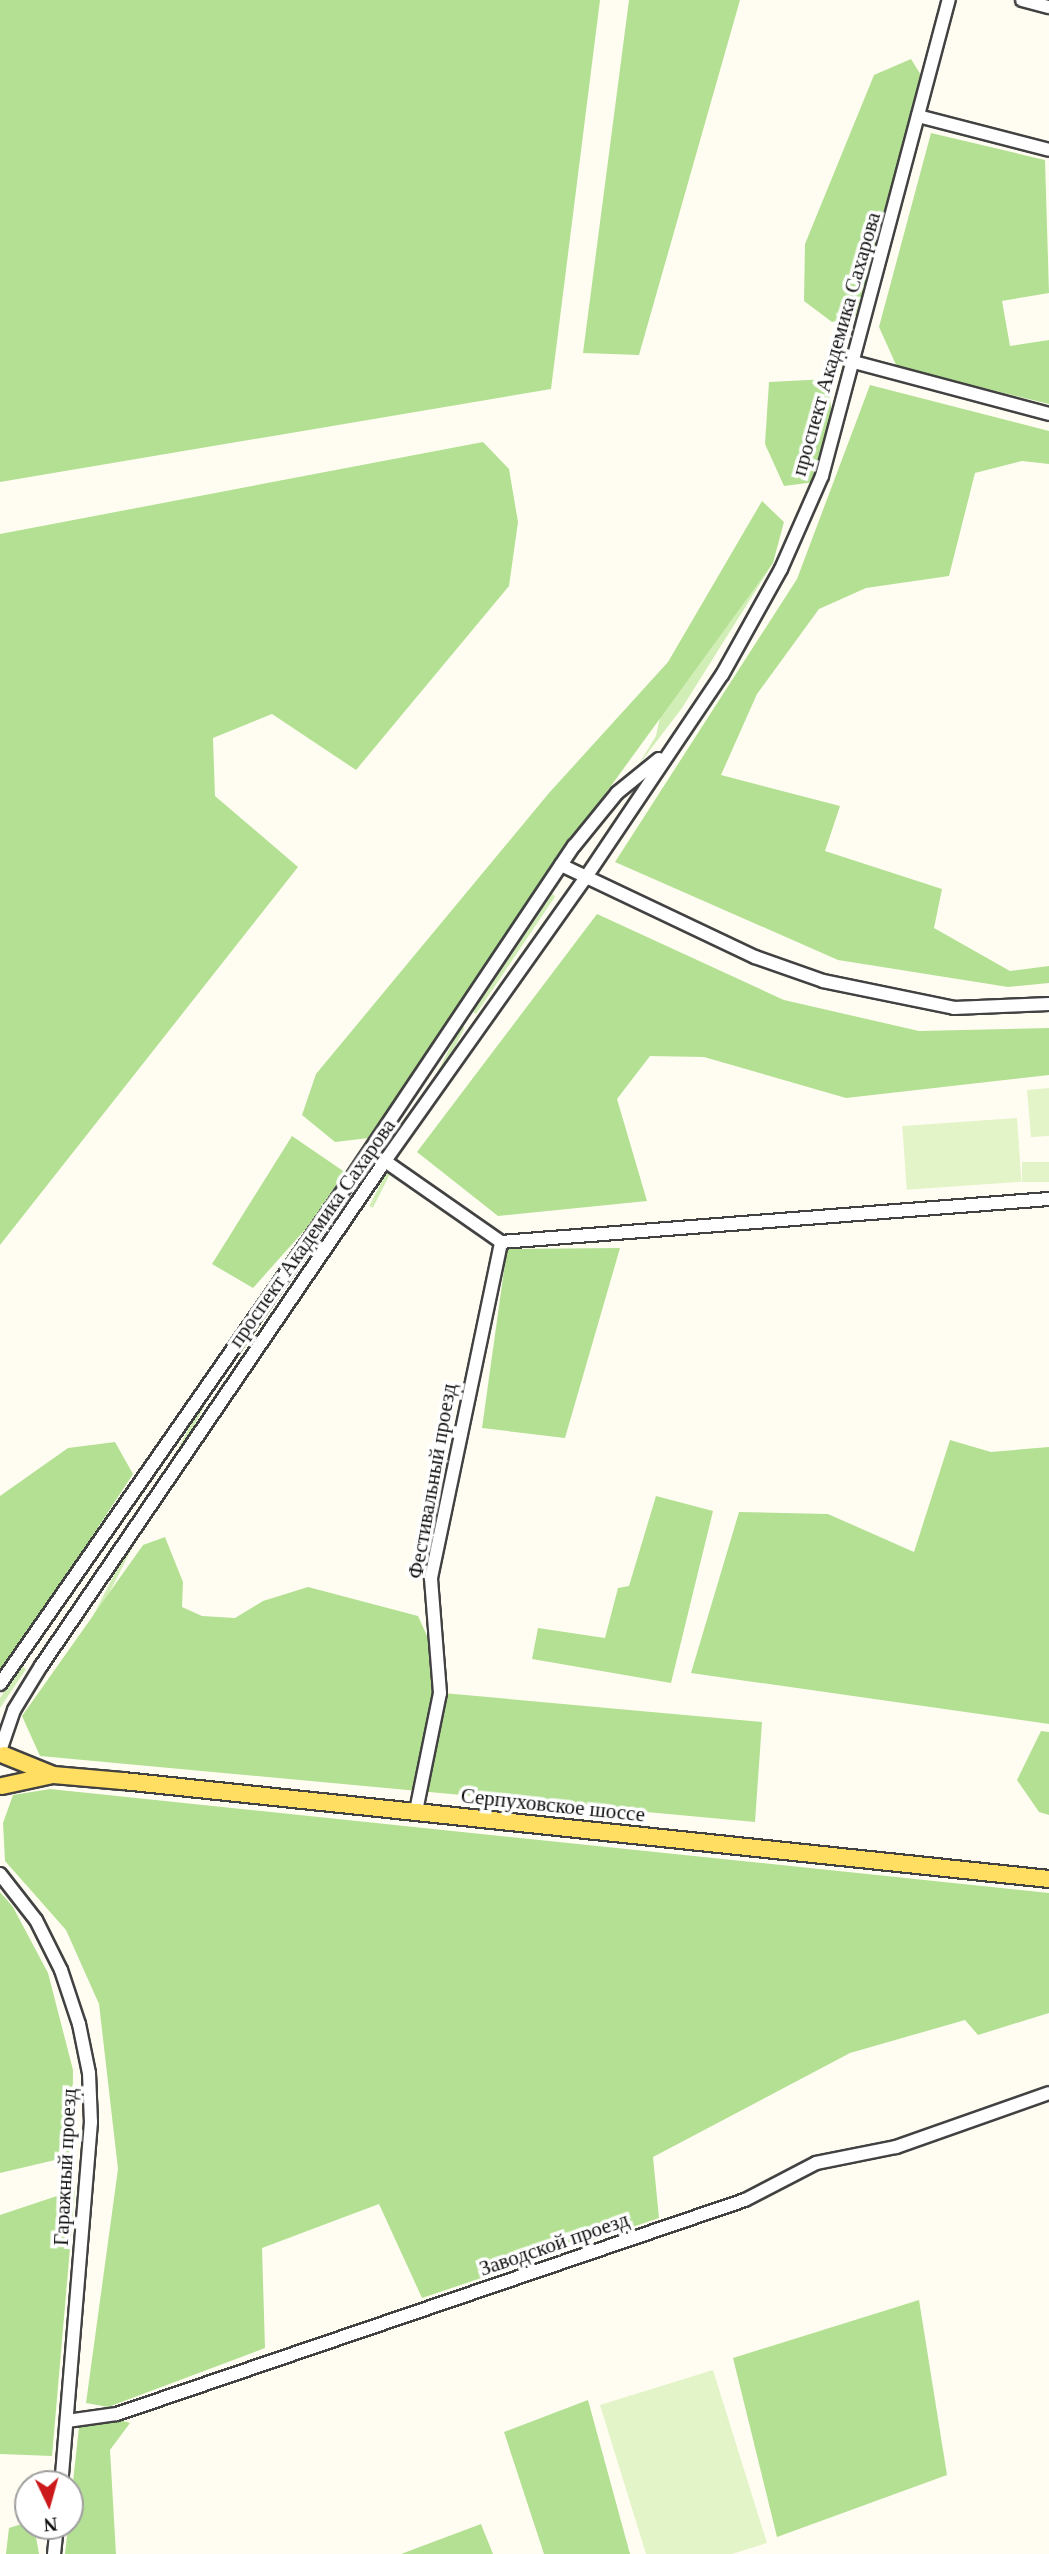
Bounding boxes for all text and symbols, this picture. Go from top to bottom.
street label: проспект Академика Сахарова [786,209,886,479]
street label: проспект Академика Сахарова [223,1114,401,1352]
street label: Фестивальный проезд [402,1381,462,1581]
street label: Серпуховское шоссе [460,1783,646,1827]
street label: Гаражный проезд [48,2088,82,2246]
street label: Заводской проезд [476,2207,632,2281]
north arrow [14,2470,84,2540]
text: N [43,2513,58,2535]

